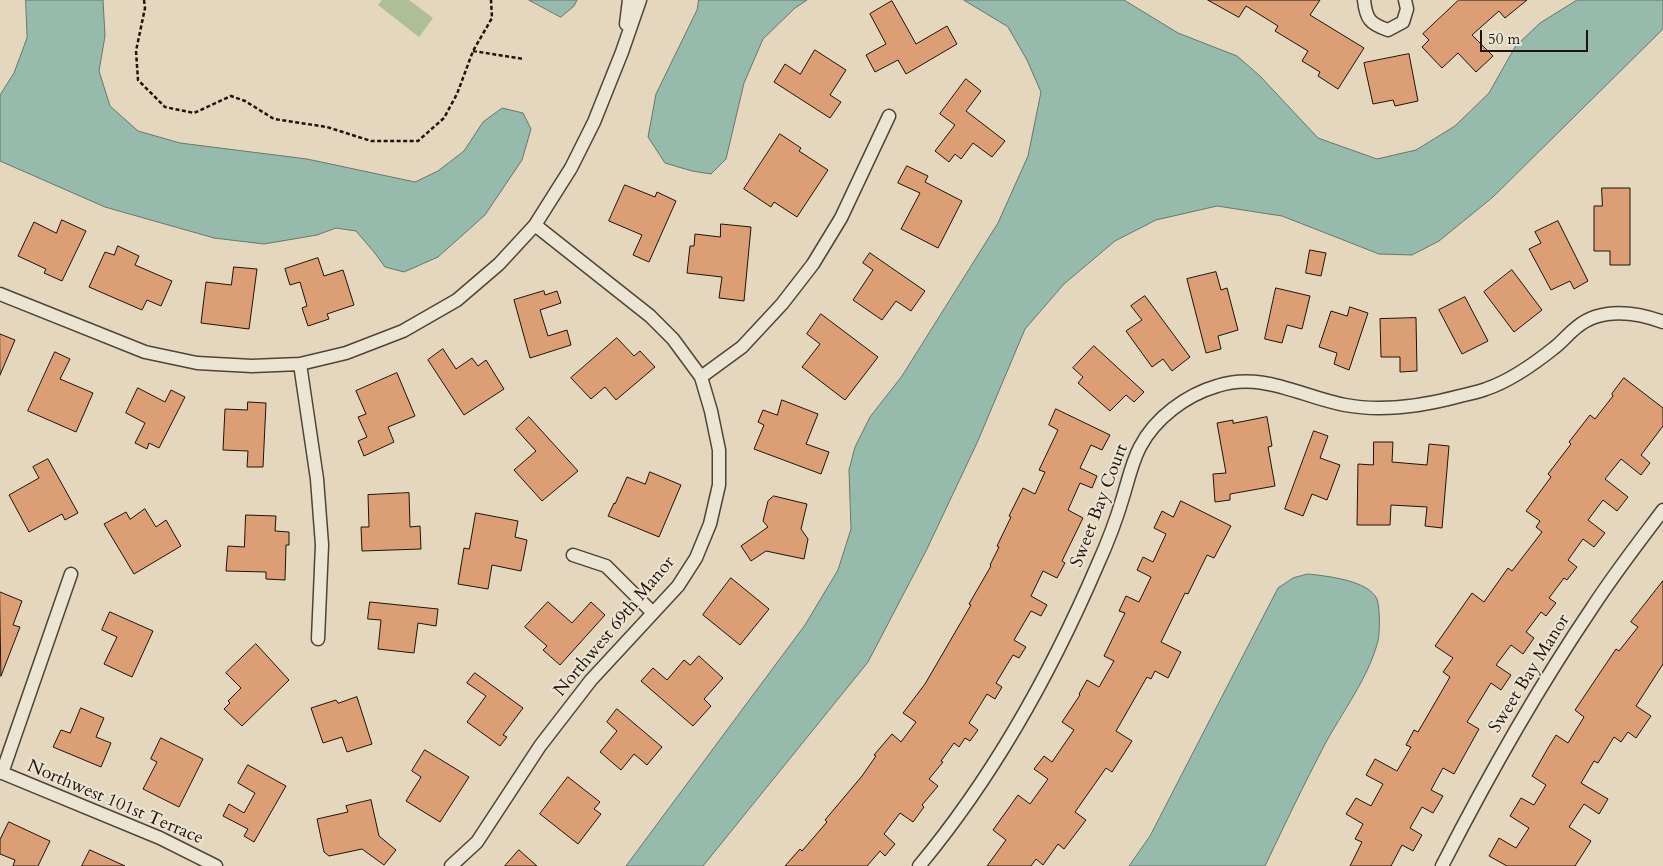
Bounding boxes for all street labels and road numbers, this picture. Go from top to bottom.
street label: Sweet Bay Court [1067,441,1133,571]
street label: Northwest 69th Manor [550,552,680,702]
street label: Sweet Bay Manor [1485,611,1575,737]
street label: Northwest 101st Terrace [24,756,206,850]

